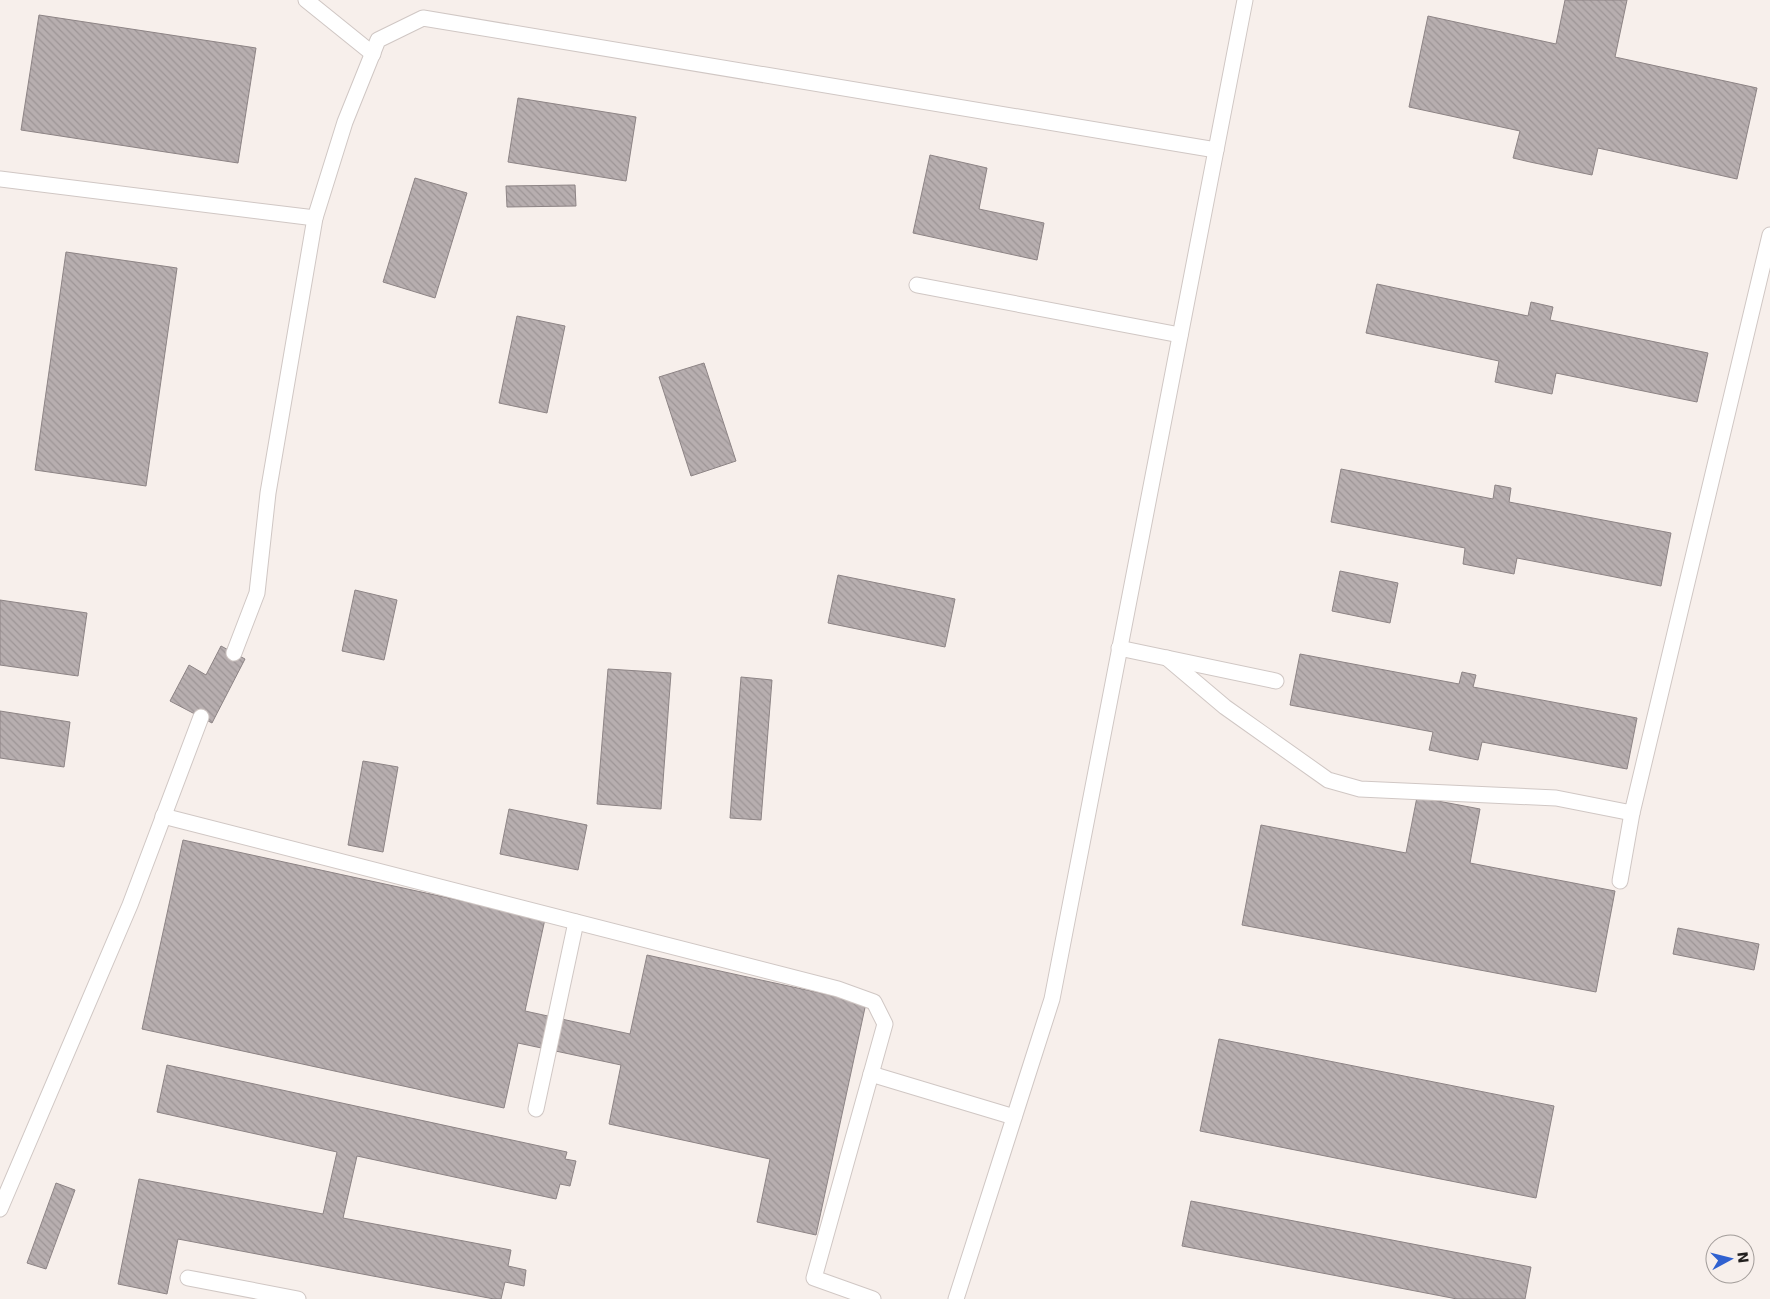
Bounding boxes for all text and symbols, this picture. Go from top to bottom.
north arrow [1705,1234,1755,1284]
text: N [1734,1251,1752,1264]

